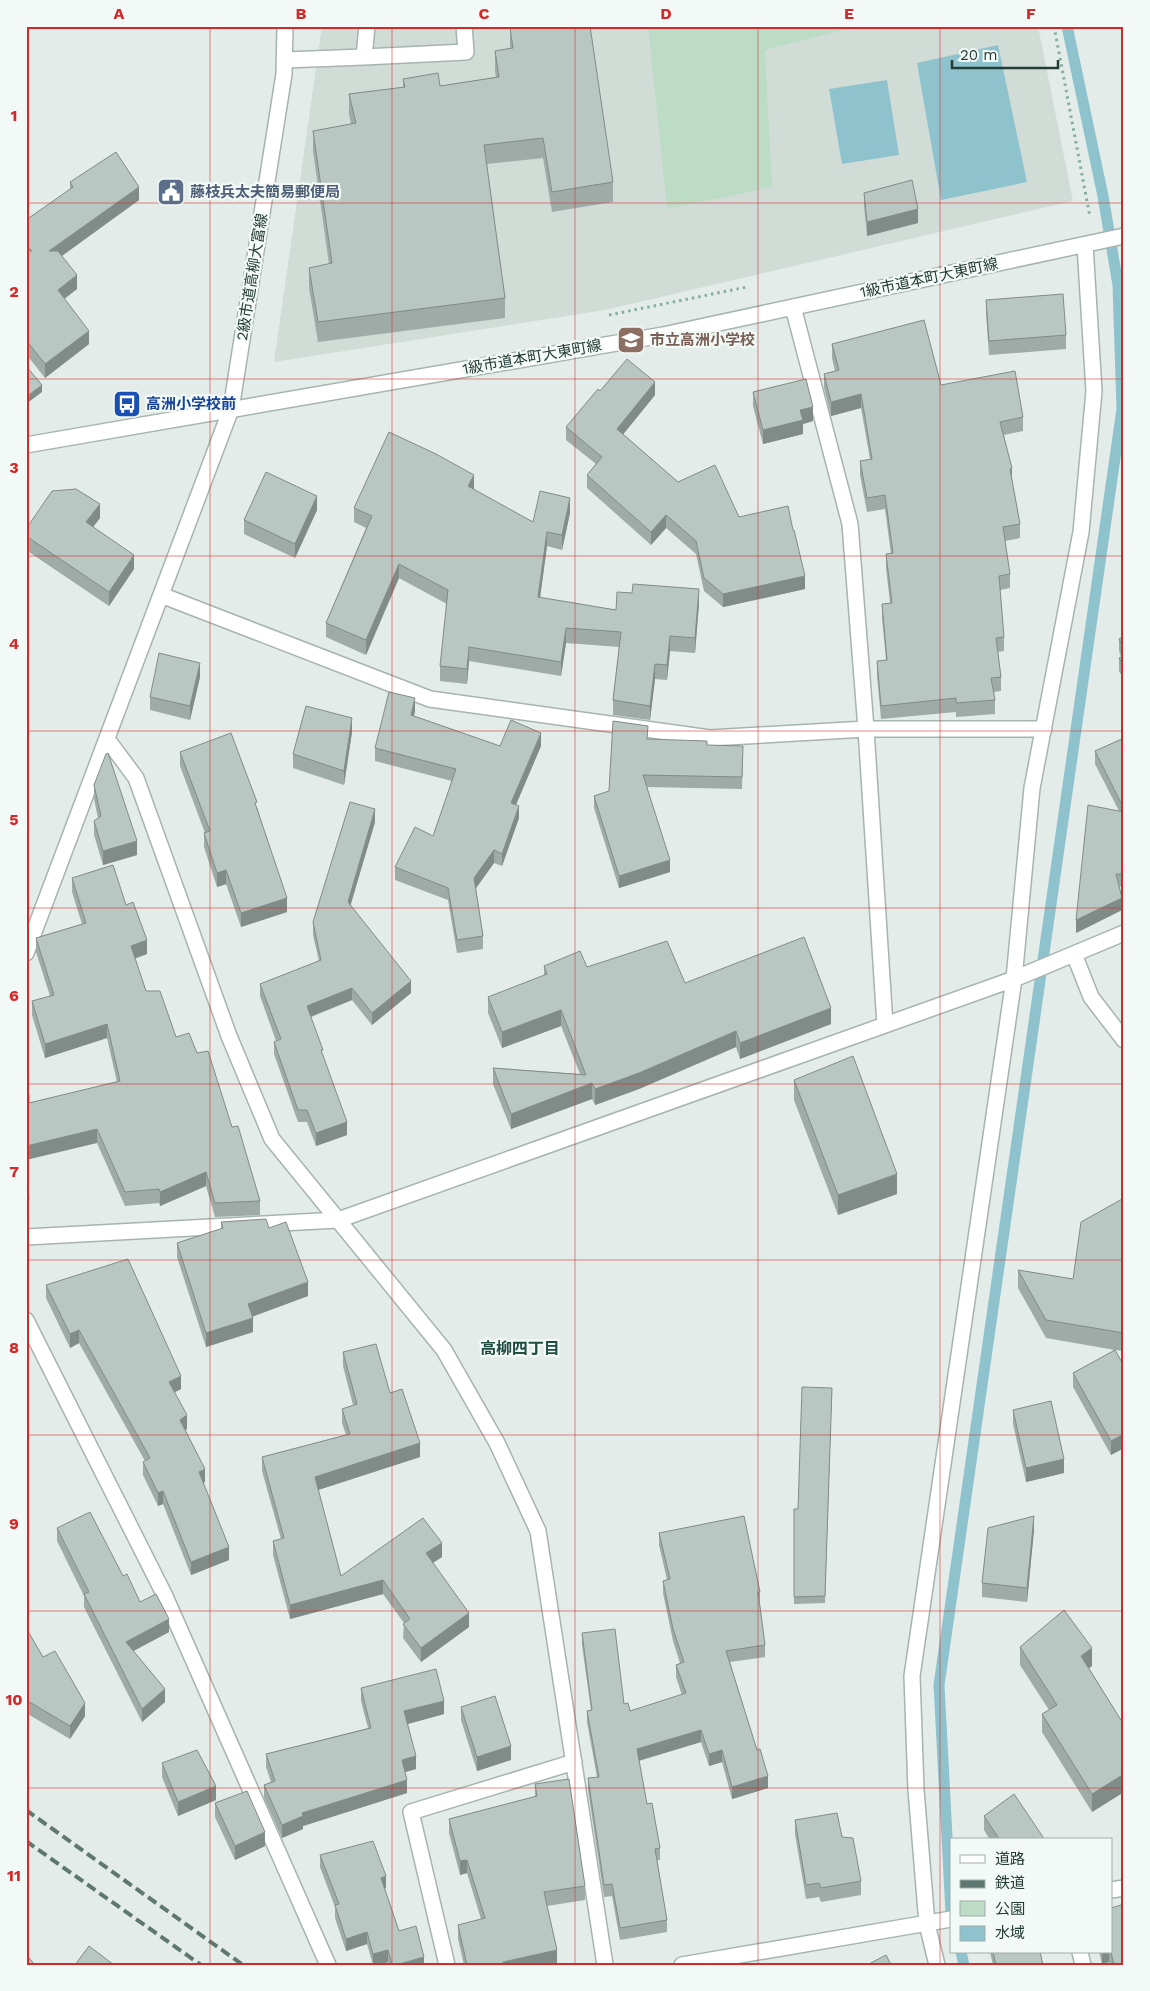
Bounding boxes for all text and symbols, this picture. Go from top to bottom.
text: A [114,4,125,23]
text: B [296,4,307,23]
text: C [479,4,490,23]
text: D [660,4,672,23]
text: E [844,4,854,23]
text: F [1026,4,1036,23]
scale bar [952,38,1059,70]
text: 20 m [960,46,998,64]
text: 1 [11,106,17,125]
public building icon: 藤枝兵太夫簡易郵便局 [156,177,186,207]
place label: 藤枝兵太夫簡易郵便局 [190,183,340,201]
street label: 2級市道高柳大富線 [233,212,271,342]
street label: 1級市道本町大東町線 [858,255,1000,301]
text: 2 [9,282,19,301]
school or university icon: 市立高洲小学校 [616,325,646,355]
place label: 市立高洲小学校 [650,331,755,349]
street label: 1級市道本町大東町線 [461,336,603,378]
bus stop icon: 高洲小学校前 [112,389,142,419]
place label: 高洲小学校前 [146,395,236,413]
text: 3 [9,458,19,477]
text: 4 [9,634,19,653]
text: 5 [9,810,19,829]
text: 6 [9,986,19,1005]
text: 7 [9,1162,19,1181]
text: 8 [9,1338,19,1357]
district label: 高柳四丁目 [480,1339,560,1358]
text: 9 [9,1514,19,1533]
text: 10 [5,1690,23,1709]
legend [950,1838,1112,1954]
text: 道路 [995,1850,1025,1868]
text: 11 [7,1866,21,1885]
text: 鉄道 [995,1874,1025,1892]
text: 公園 [995,1900,1025,1918]
text: 水域 [995,1924,1025,1942]

